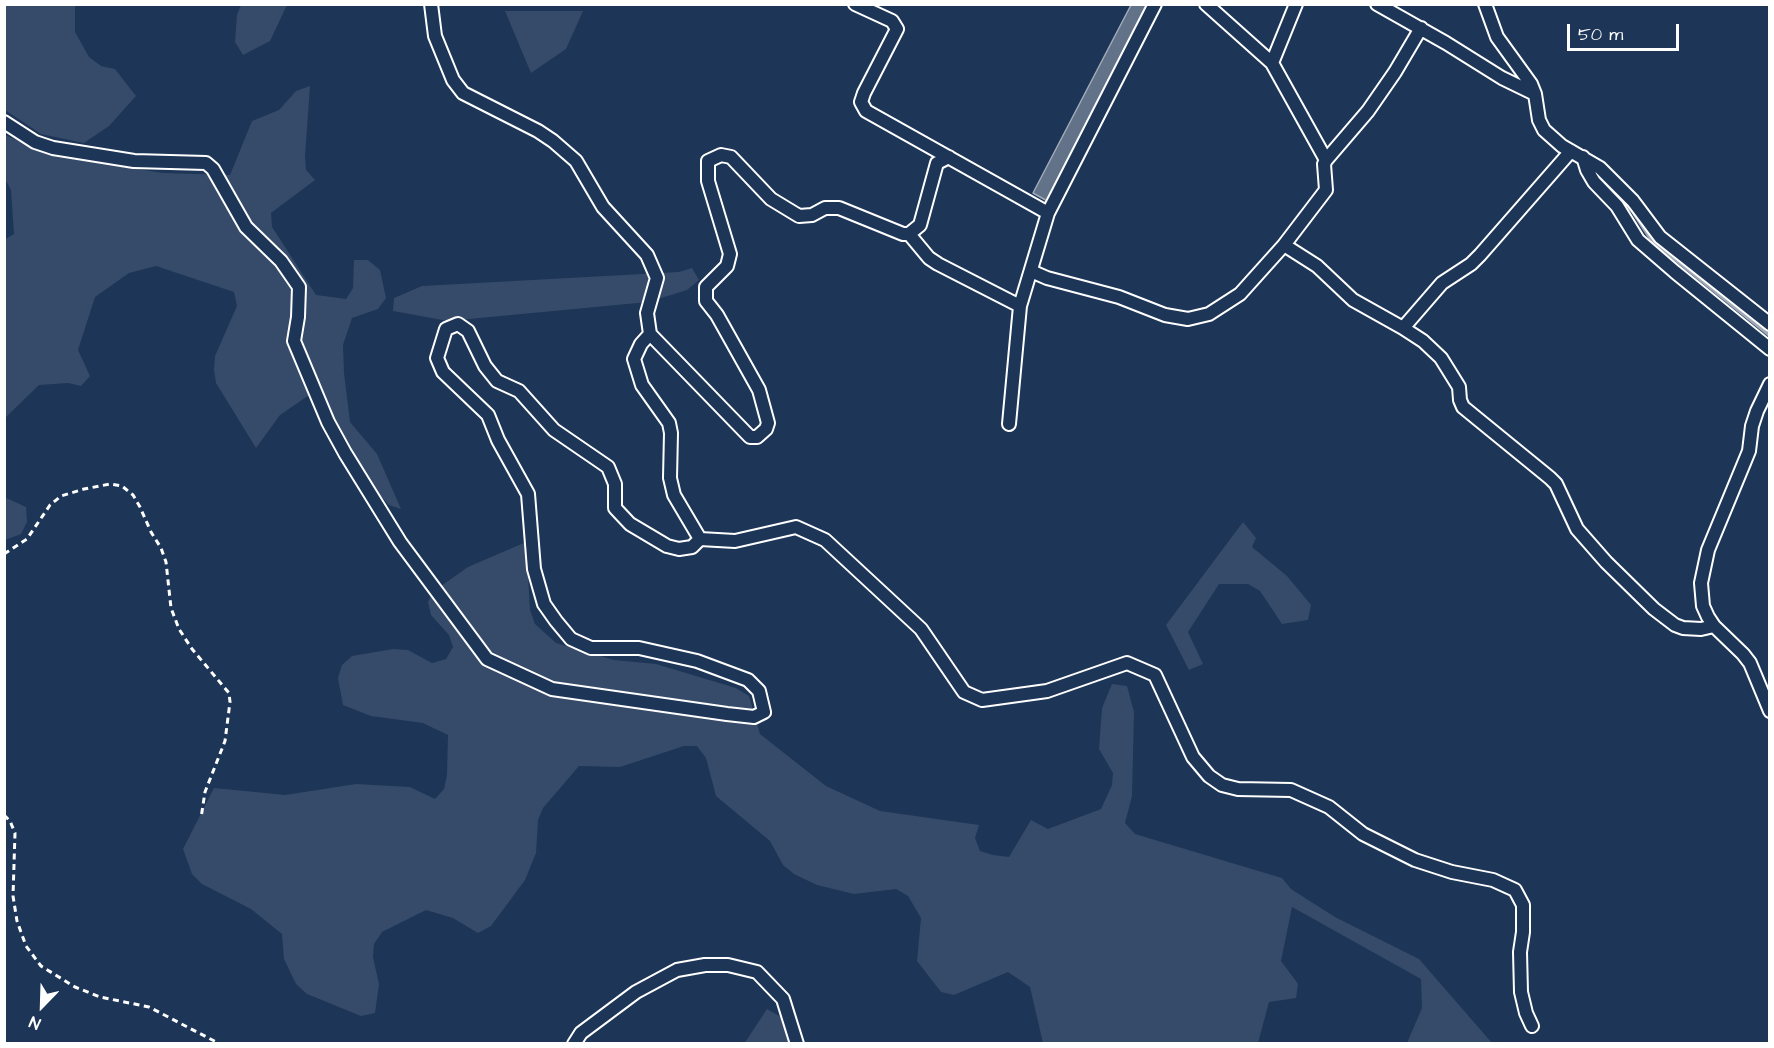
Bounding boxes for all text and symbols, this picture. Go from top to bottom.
scale bar [1570,12,1682,50]
text: 50 m [1578,22,1623,47]
north arrow [12,976,72,1036]
text: N [26,1010,44,1035]

